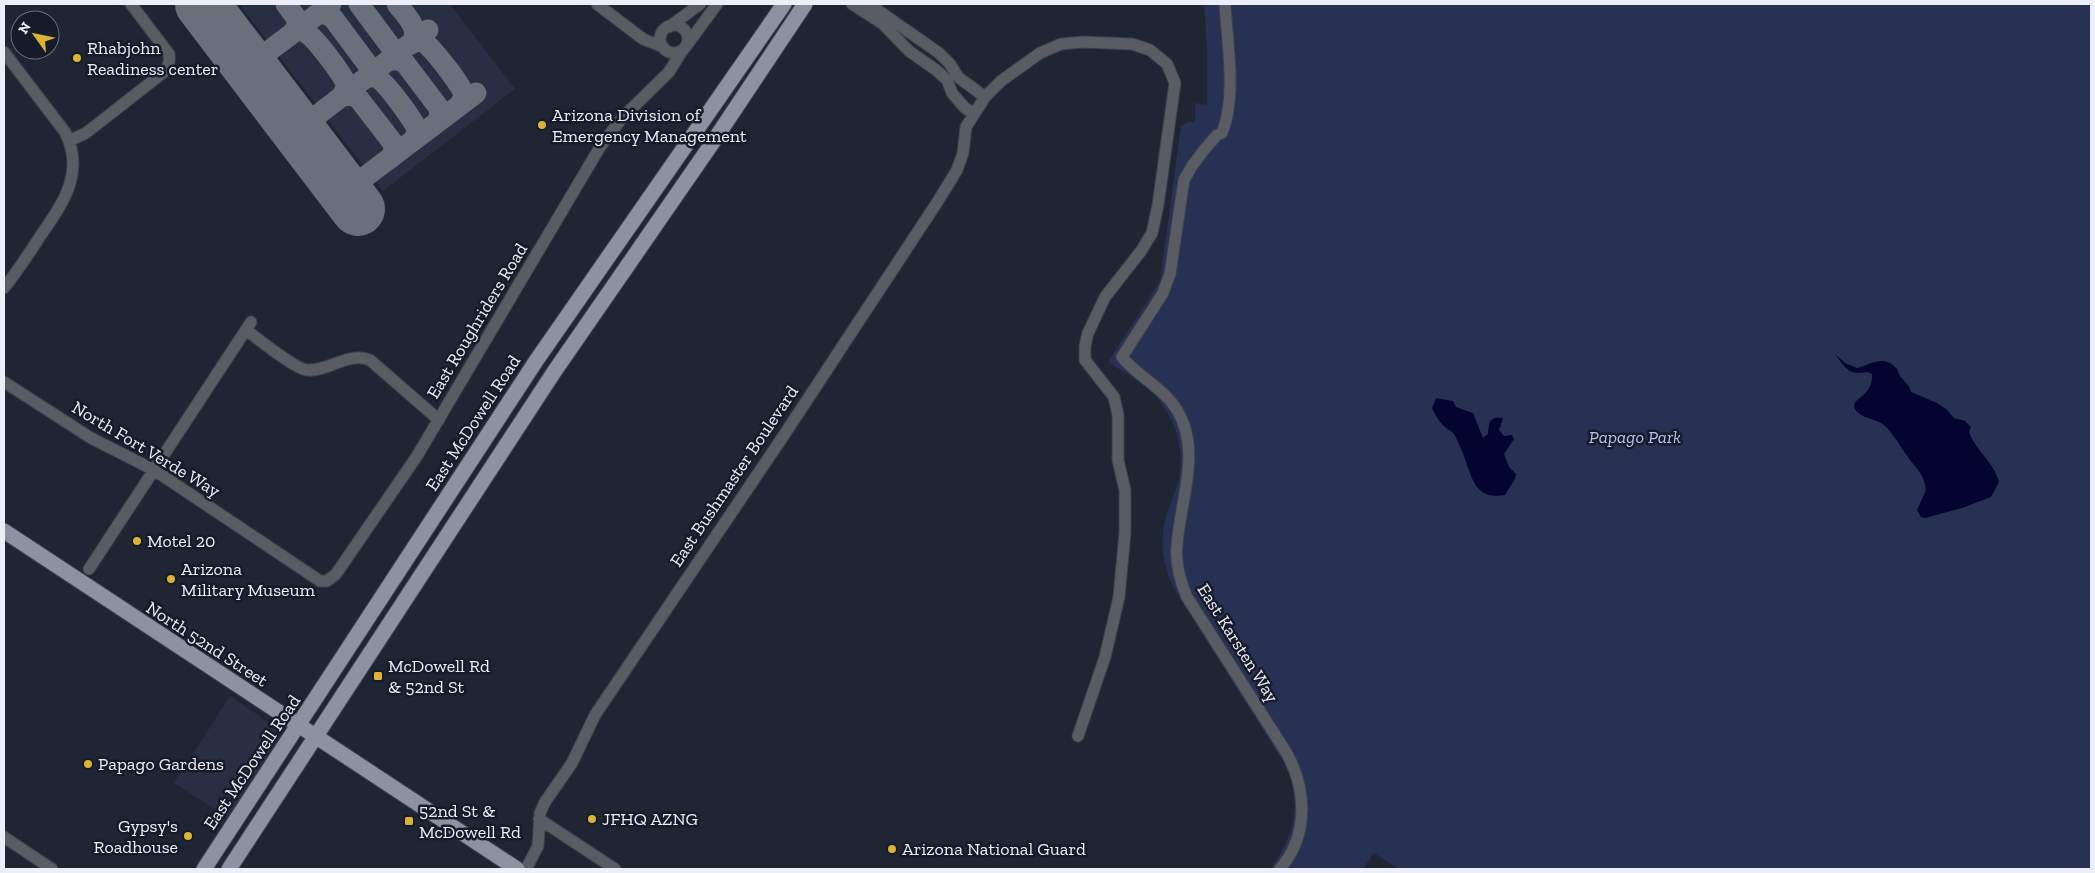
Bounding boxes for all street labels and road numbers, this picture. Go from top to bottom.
street label: East Roughriders Road [422,239,532,403]
street label: East McDowell Road [421,351,525,495]
street label: East Bushmaster Boulevard [665,381,803,571]
street label: North Fort Verde Way [68,396,225,502]
street label: East Karsten Way [1193,579,1284,707]
street label: North 52nd Street [142,597,272,692]
street label: East McDowell Road [199,690,305,833]

